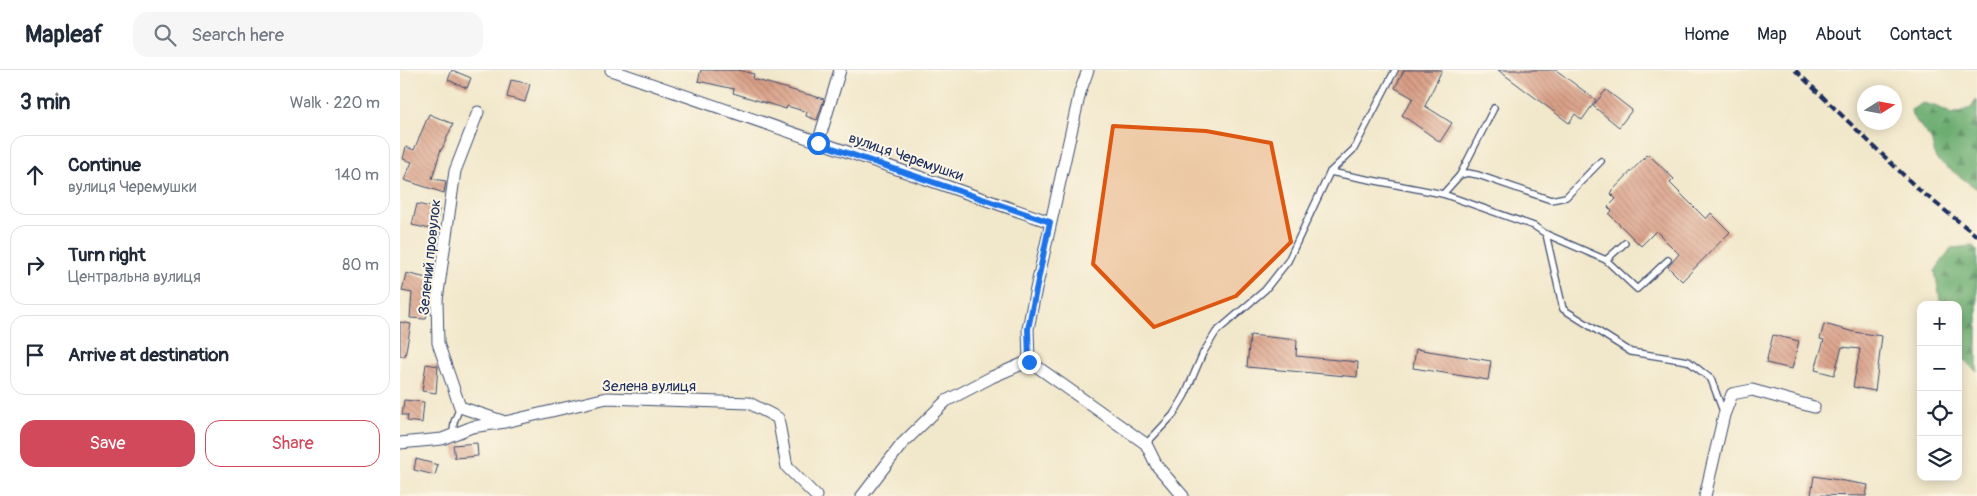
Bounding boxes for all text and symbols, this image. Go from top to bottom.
search box [133,12,483,57]
text: Mapleaf [25,20,103,49]
icon: search [151,21,179,49]
text: Search here [191,23,284,47]
text: Home [1684,23,1729,46]
text: Map [1757,23,1787,46]
text: About [1815,23,1861,46]
text: Contact [1889,23,1952,46]
north arrow [1857,85,1902,130]
text: 3 min [20,89,70,116]
text: Walk · 220 m [290,93,380,113]
street label: вулиця Черемушки [846,128,966,186]
route start [807,132,830,155]
text: Continue [68,153,141,177]
icon: ahead [21,161,49,189]
text: 140 m [335,165,379,185]
text: вулиця Черемушки [68,177,196,197]
street label: Зелений провулок [414,198,446,316]
text: Turn right [68,243,146,267]
icon: right [21,251,49,279]
text: 80 m [342,255,379,275]
text: Центральна вулиця [68,267,201,287]
map controls [1917,301,1962,481]
button: + [1917,301,1962,346]
icon: arrive [21,341,49,369]
text: Arrive at destination [68,343,229,367]
button: − [1917,346,1962,391]
route end [1018,351,1041,374]
street label: Зелена вулиця [602,377,696,396]
button: locate [1917,391,1962,436]
button: Save [20,420,195,467]
button: Share [205,420,380,467]
button: layers [1917,436,1962,481]

